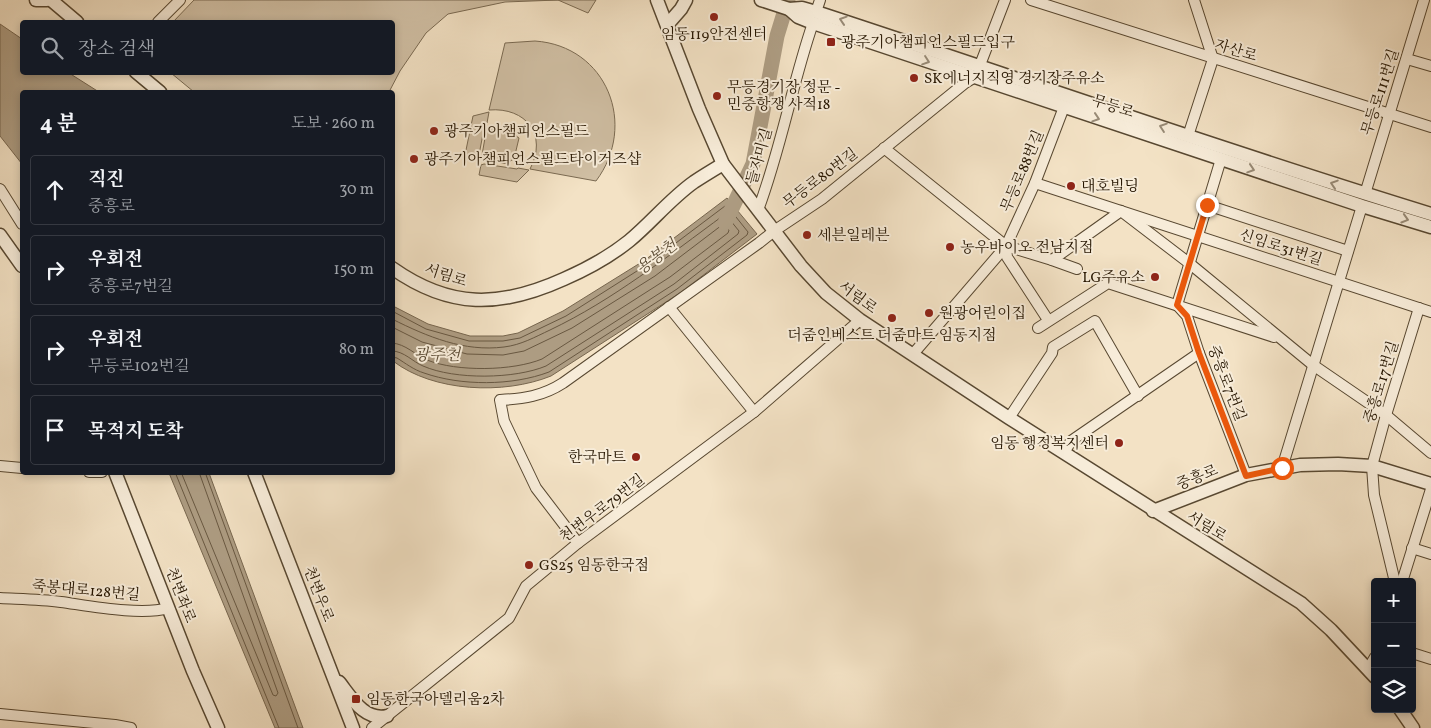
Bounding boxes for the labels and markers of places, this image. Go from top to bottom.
marker: 임동119안전센터 [708,11,720,23]
place label: 임동119안전센터 [661,25,767,46]
place label: 광주기아챔피언스필드입구 [841,33,1015,54]
marker: 광주기아챔피언스필드입구 [825,36,837,48]
place label: SK에너지직영 경기장주유소 [924,69,1105,90]
marker: SK에너지직영 경기장주유소 [908,72,920,84]
place label: 무등경기장 정문 - 민중항쟁 사적18 [727,78,840,116]
marker: 무등경기장 정문 - 민중항쟁 사적18 [711,90,723,102]
place label: 광주기아챔피언스필드 [444,122,589,143]
marker: 광주기아챔피언스필드 [428,125,440,137]
place label: 광주기아챔피언스필드타이거즈샵 [424,150,642,171]
marker: 광주기아챔피언스필드타이거즈샵 [408,153,420,165]
place label: 대호빌딩 [1081,177,1139,198]
marker: 대호빌딩 [1065,180,1077,192]
place label: 세븐일레븐 [817,226,890,247]
marker: 세븐일레븐 [801,229,813,241]
place label: 농우바이오 전남지점 [960,238,1093,259]
marker: 농우바이오 전남지점 [944,241,956,253]
place label: LG주유소 [1082,268,1146,289]
marker: LG주유소 [1149,271,1161,283]
place label: 원광어린이집 [939,304,1026,325]
marker: 원광어린이집 [923,307,935,319]
marker: 더줌인베스트 더줌마트 임동지점 [886,312,898,324]
place label: 더줌인베스트 더줌마트 임동지점 [788,326,996,347]
place label: 임동 행정복지센터 [990,434,1109,455]
marker: 임동 행정복지센터 [1113,437,1125,449]
place label: 한국마트 [568,448,627,469]
marker: 한국마트 [630,451,642,463]
place label: GS25 임동한국점 [539,556,649,577]
marker: GS25 임동한국점 [523,559,535,571]
place label: 임동한국아델리움2차 [366,690,505,711]
marker: 임동한국아델리움2차 [350,693,362,705]

